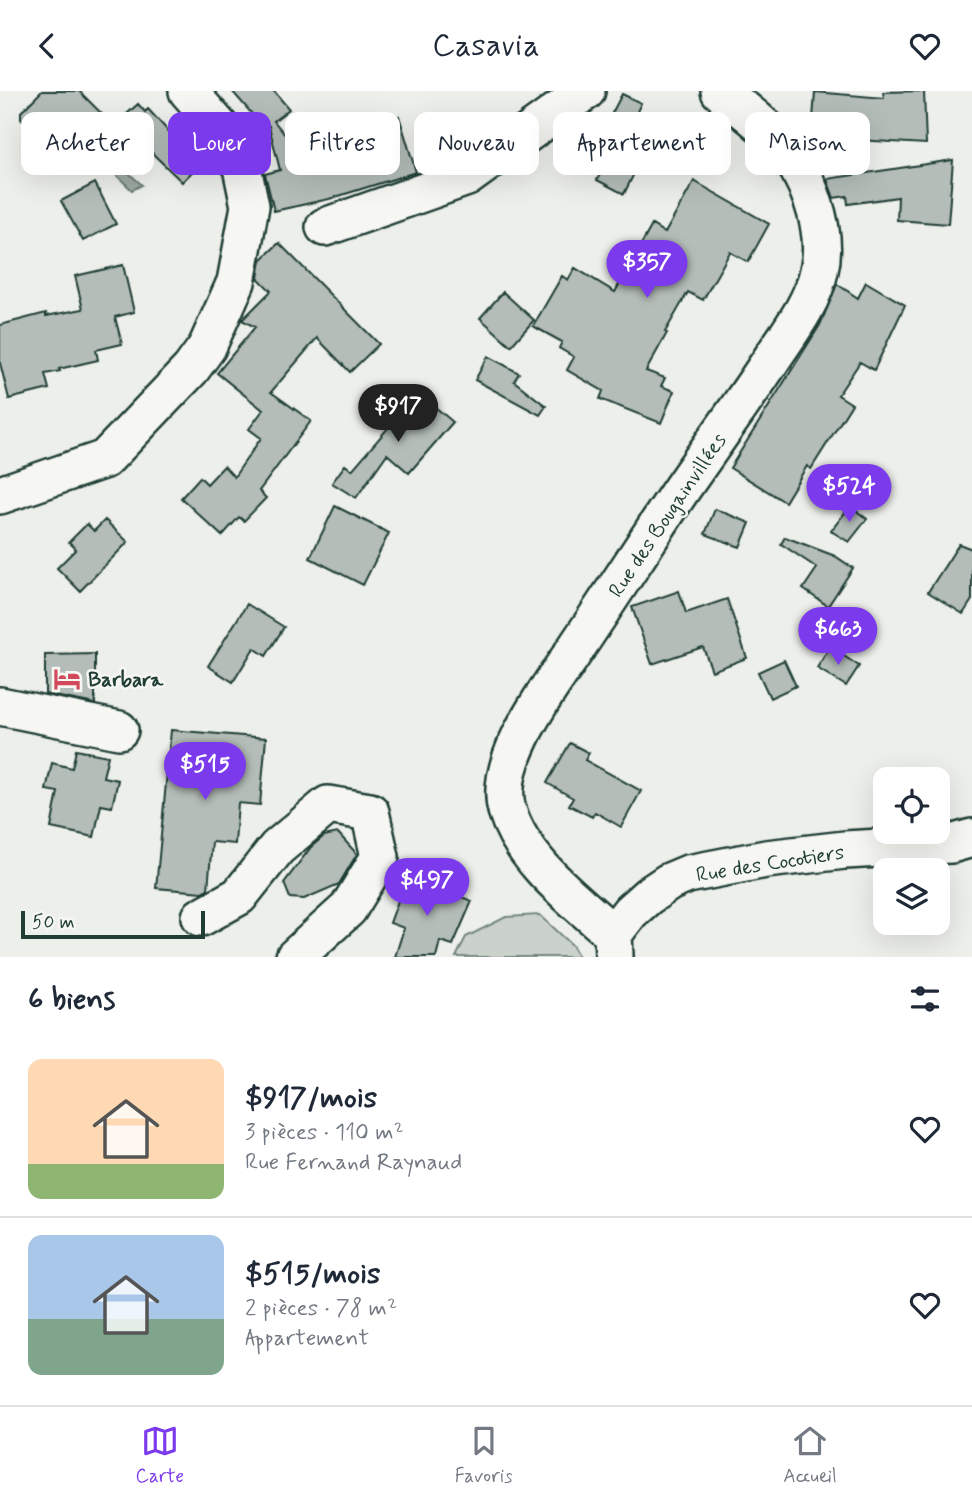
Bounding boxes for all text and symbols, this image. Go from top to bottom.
text: Casavia [432,25,540,67]
icon: back [28,27,66,65]
icon: heart [906,27,944,65]
chip: Acheter [21,112,154,175]
chip: Louer [168,112,271,175]
chip: Filtres [285,112,400,175]
chip: Nouveau [414,112,539,175]
chip: Appartement [553,112,731,175]
chip: Maison [745,112,870,175]
pin: $357 [606,241,688,300]
text: $357 [622,248,672,278]
pin: $917 [357,385,439,444]
text: $917 [374,392,422,422]
street label: Rue des Bougainvillées [602,428,733,603]
pin: $524 [808,465,890,524]
text: $524 [822,472,876,502]
pin: $663 [797,607,879,667]
text: $663 [814,615,862,645]
hotel icon: Barbara [52,664,82,694]
place label: Barbara [88,666,165,694]
pin: $515 [164,743,246,802]
text: $515 [180,750,230,780]
map controls [873,767,950,935]
button: locate [873,767,950,844]
street label: Rue des Cocotiers [694,838,846,890]
button: layers [873,858,950,935]
pin: $497 [386,859,468,918]
text: $497 [400,866,454,896]
scale bar [21,908,205,940]
text: 50 m [32,910,75,935]
text: 6 biens [28,980,115,1019]
icon: filters [906,980,944,1018]
text: $917/mois [245,1079,377,1118]
icon: home [84,1087,168,1171]
icon: heart [906,1110,944,1148]
text: 3 pièces · 110 m² [245,1118,404,1148]
text: Rue Fernand Raynaud [245,1148,462,1178]
text: $515/mois [245,1255,380,1294]
icon: home [84,1263,168,1347]
icon: heart [906,1286,944,1324]
text: 2 pièces · 78 m² [245,1294,397,1324]
text: Appartement [245,1324,369,1354]
tab: Carte [135,1422,184,1489]
tab: Favoris [455,1422,513,1489]
tab: Accueil [783,1422,837,1489]

